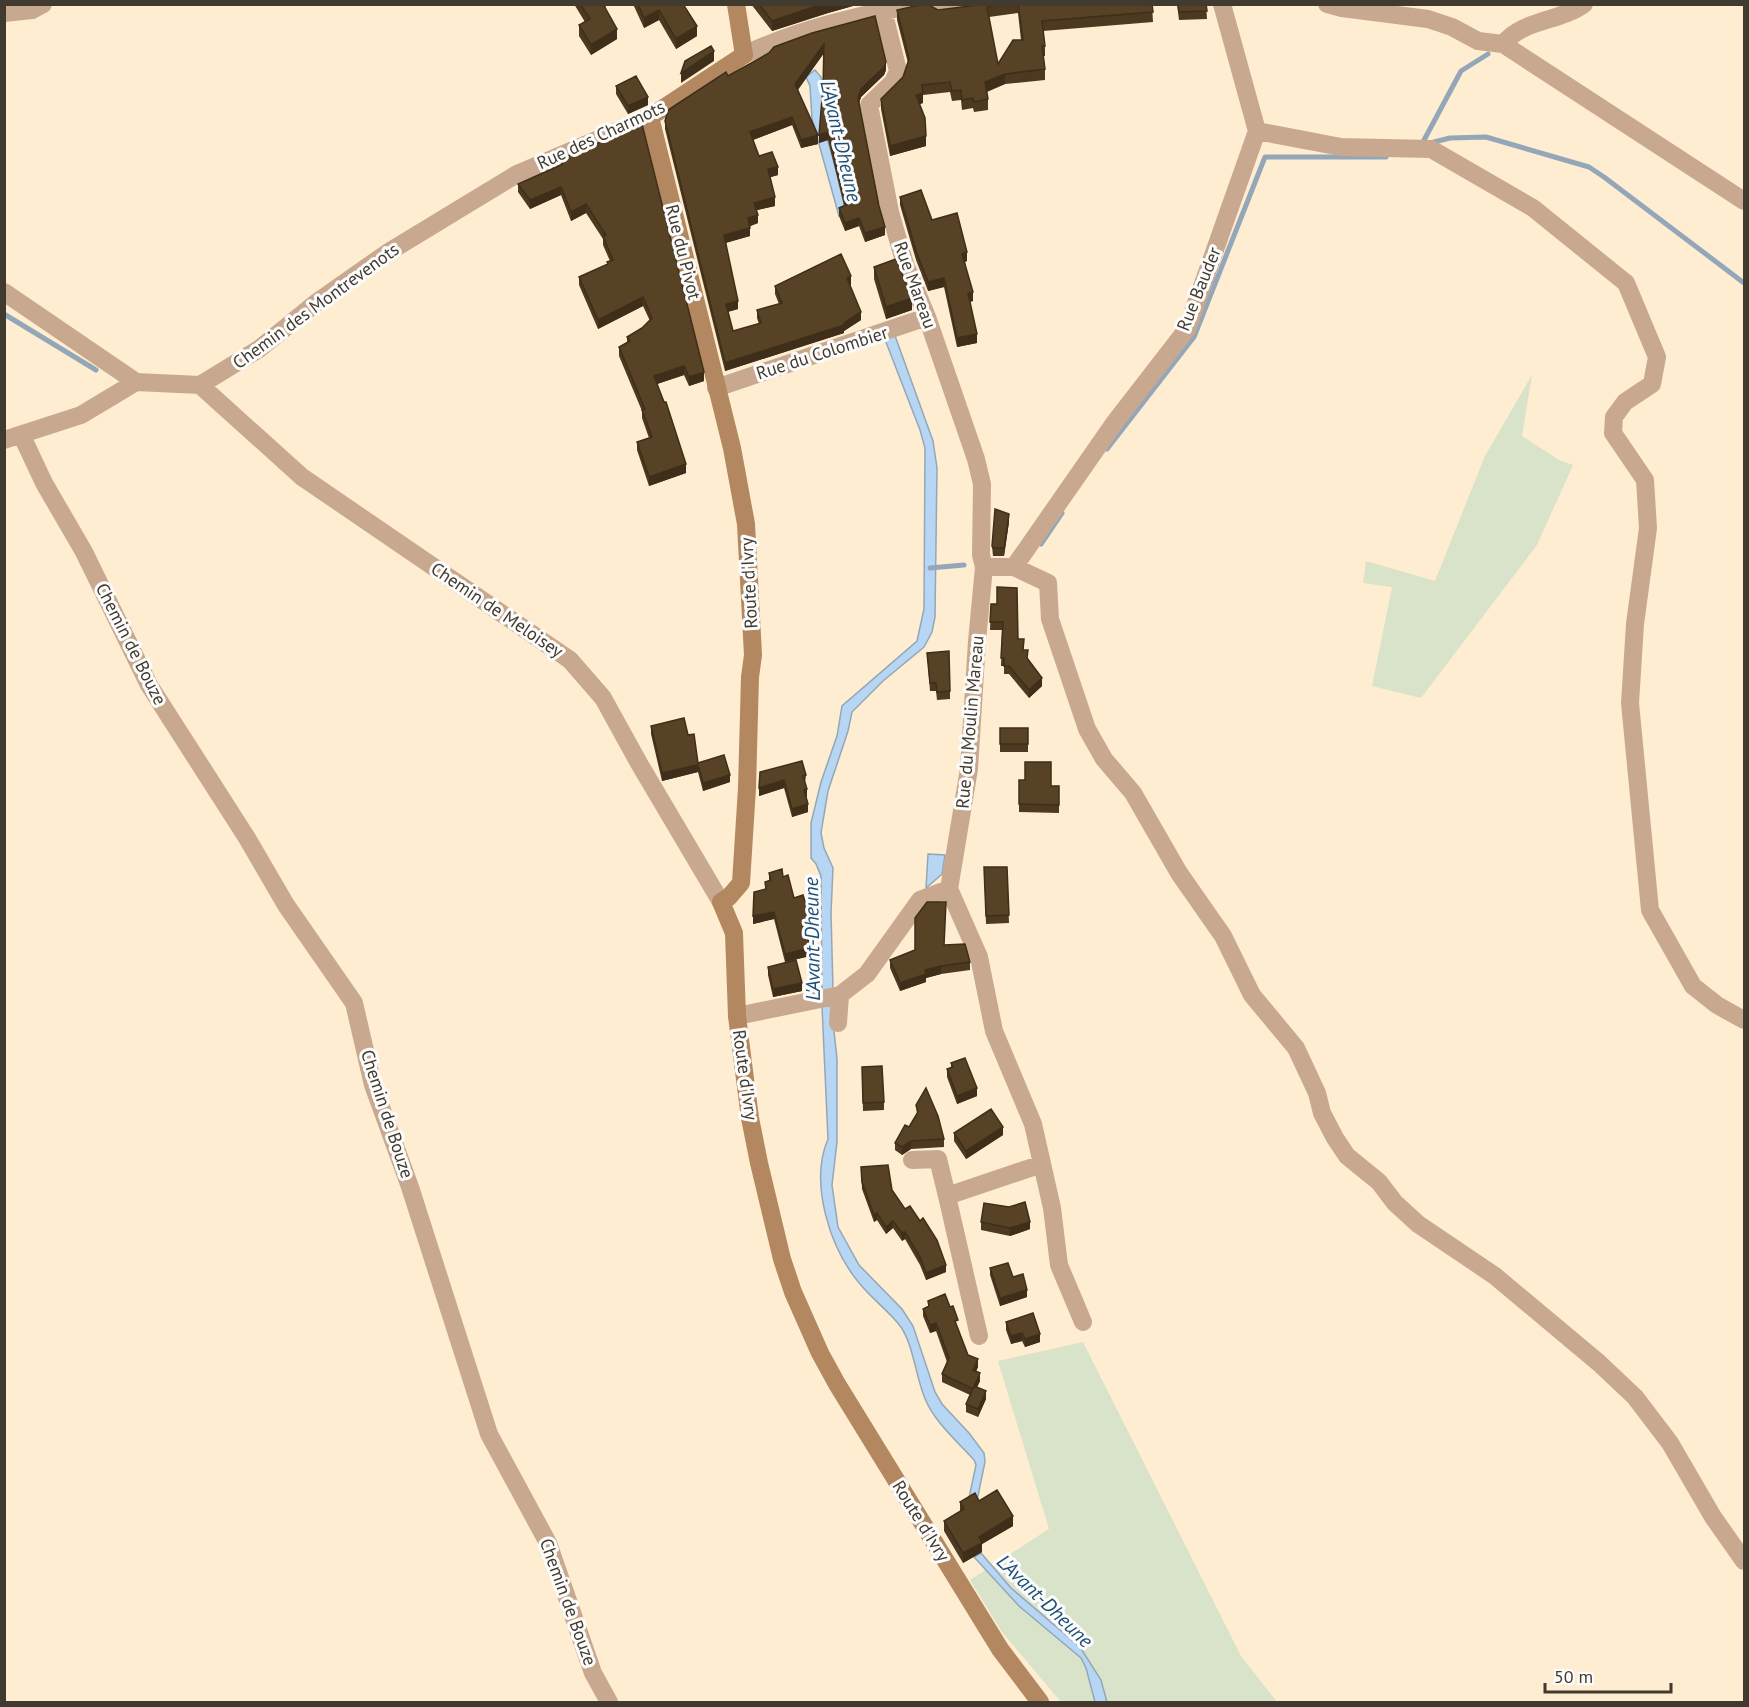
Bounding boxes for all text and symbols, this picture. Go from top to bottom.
water label: L'Avant-Dheune [814,78,868,205]
street label: Rue des Charmots [533,95,668,174]
street label: Rue du Pivot [661,202,706,302]
street label: Chemin des Montrevenots [228,237,403,374]
street label: Rue Mareau [889,238,942,332]
street label: Rue Bauder [1171,244,1226,334]
street label: Rue du Colombier [753,320,891,385]
street label: Route d'Ivry [735,536,762,629]
street label: Chemin de Meloisey [427,557,568,663]
street label: Chemin de Bouze [91,579,172,709]
street label: Rue du Moulin Mareau [950,634,989,810]
water label: L'Avant-Dheune [798,876,826,1001]
street label: Route d'Ivry [728,1028,763,1122]
street label: Chemin de Bouze [356,1047,419,1181]
street label: Route d'Ivry [888,1476,956,1566]
street label: Chemin de Bouze [535,1535,602,1669]
water label: L'Avant-Dheune [991,1549,1099,1654]
scale bar [1545,1656,1671,1694]
text: 50 m [1554,1665,1593,1688]

